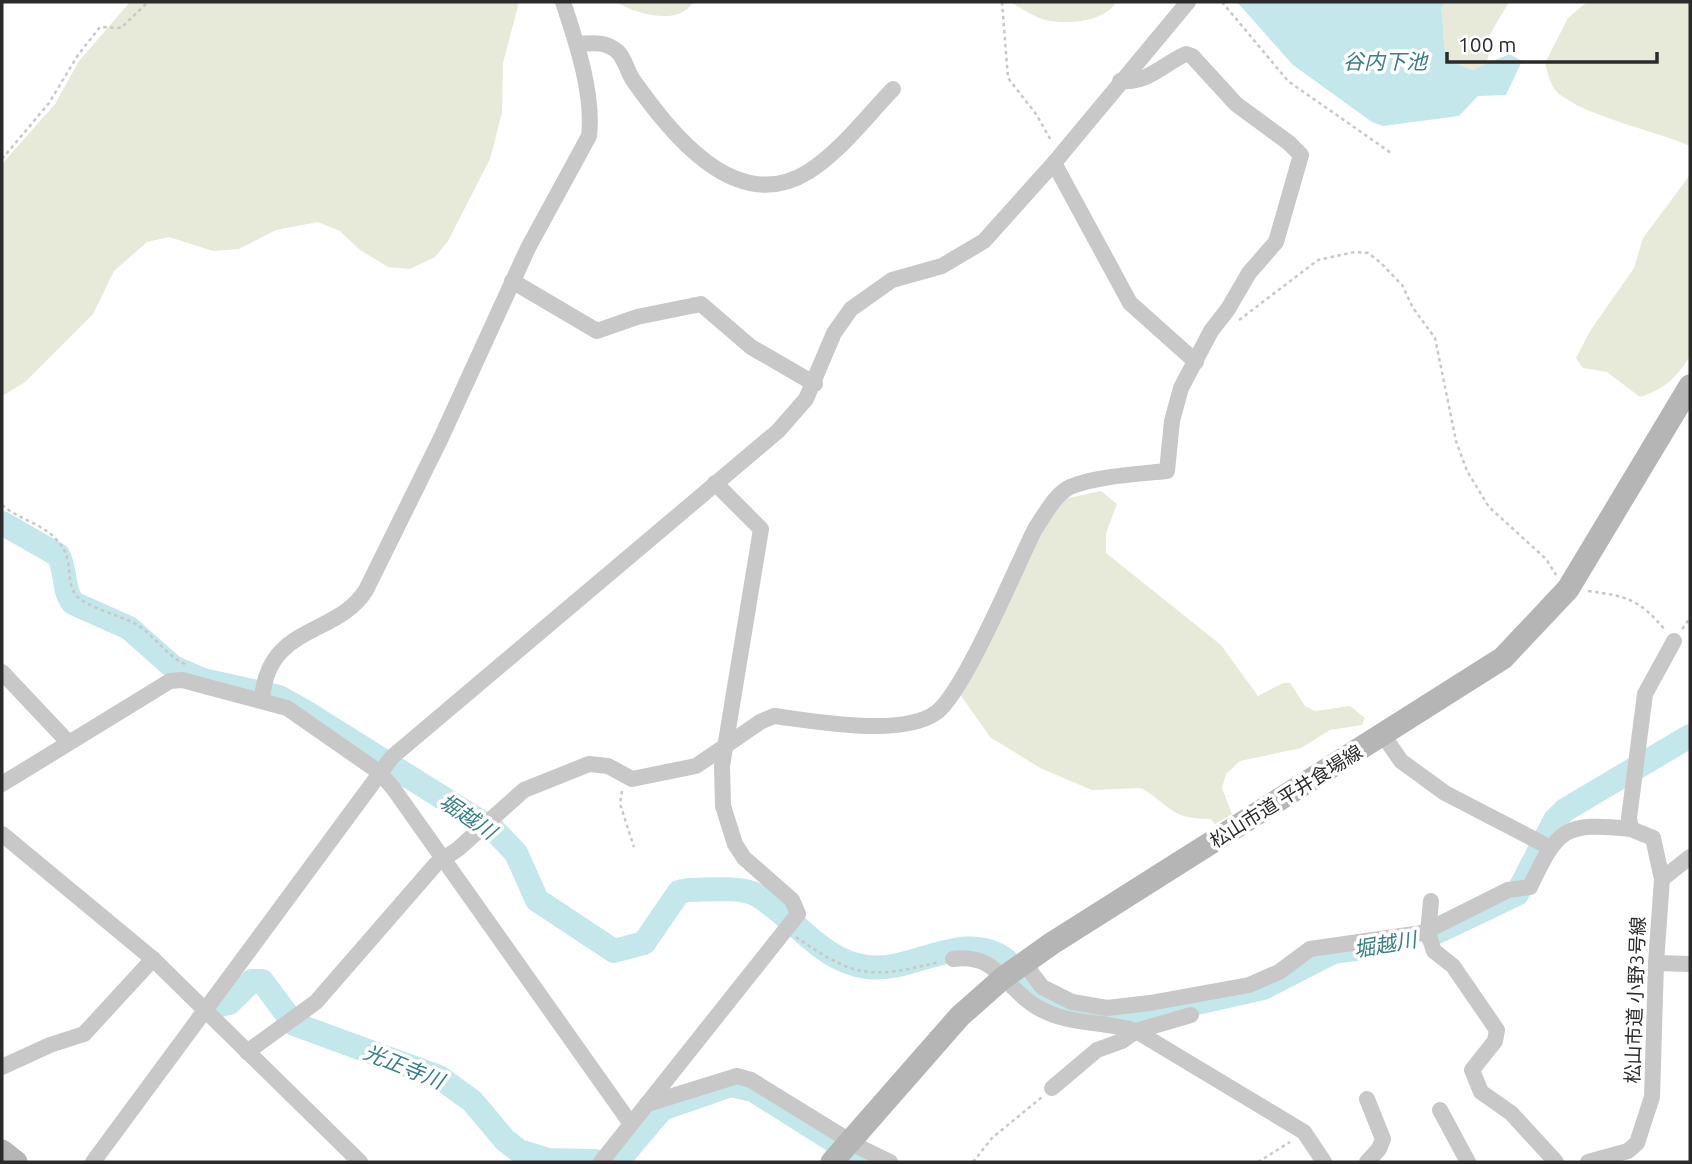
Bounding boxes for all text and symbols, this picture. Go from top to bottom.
scale bar [1447,21,1657,65]
text: 100 m [1458,32,1516,56]
water label: 谷内下池 [1343,49,1429,73]
street label: 松山市道 平井食場線 [1206,740,1366,852]
water label: 堀越川 [435,788,502,845]
street label: 松山市道 小野3号線 [1621,916,1649,1084]
water label: 堀越川 [1352,926,1420,961]
water label: 光正寺川 [361,1039,449,1094]

